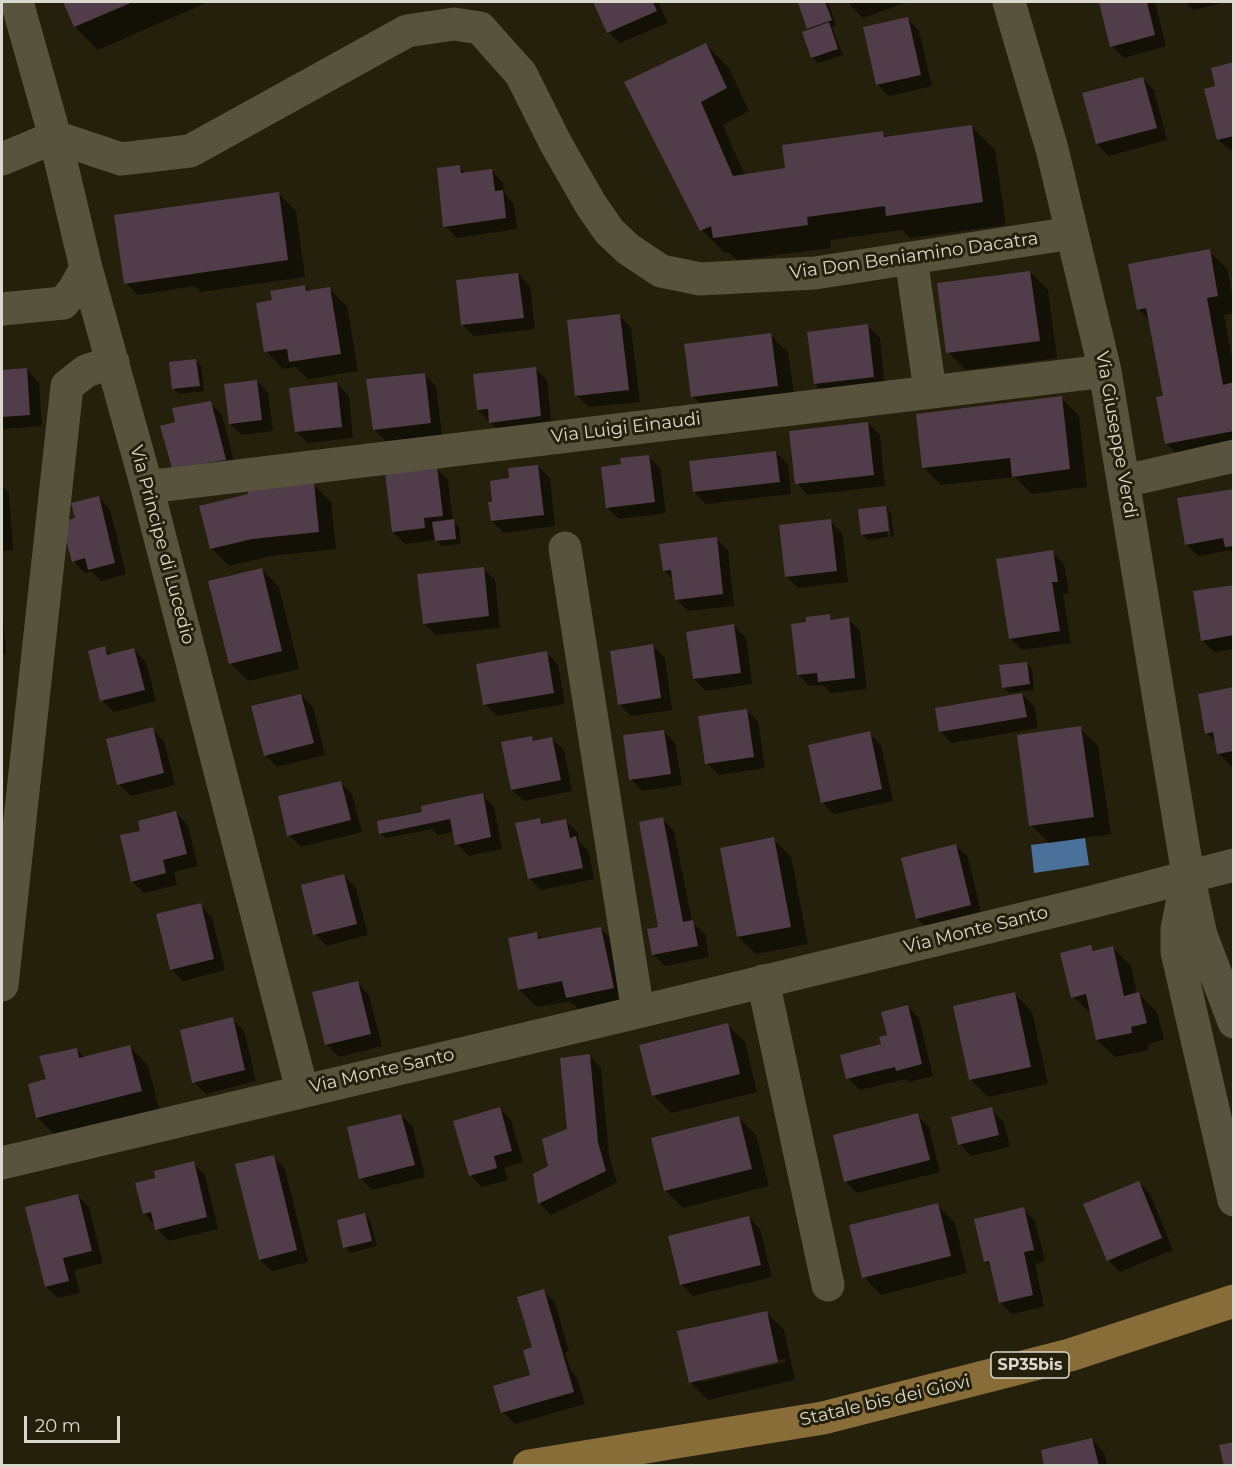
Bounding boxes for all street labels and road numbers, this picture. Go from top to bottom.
street label: Via Don Beniamino Dacatra [789,228,1039,284]
street label: Via Giuseppe Verdi [1091,350,1141,520]
street label: Via Luigi Einaudi [550,408,702,448]
street label: Via Principe di Lucedio [125,443,199,647]
street label: Via Monte Santo [902,902,1050,958]
street label: Via Monte Santo [308,1044,456,1098]
road number: SP35bis [991,1352,1069,1378]
street label: Statale bis dei Giovi [798,1371,972,1431]

